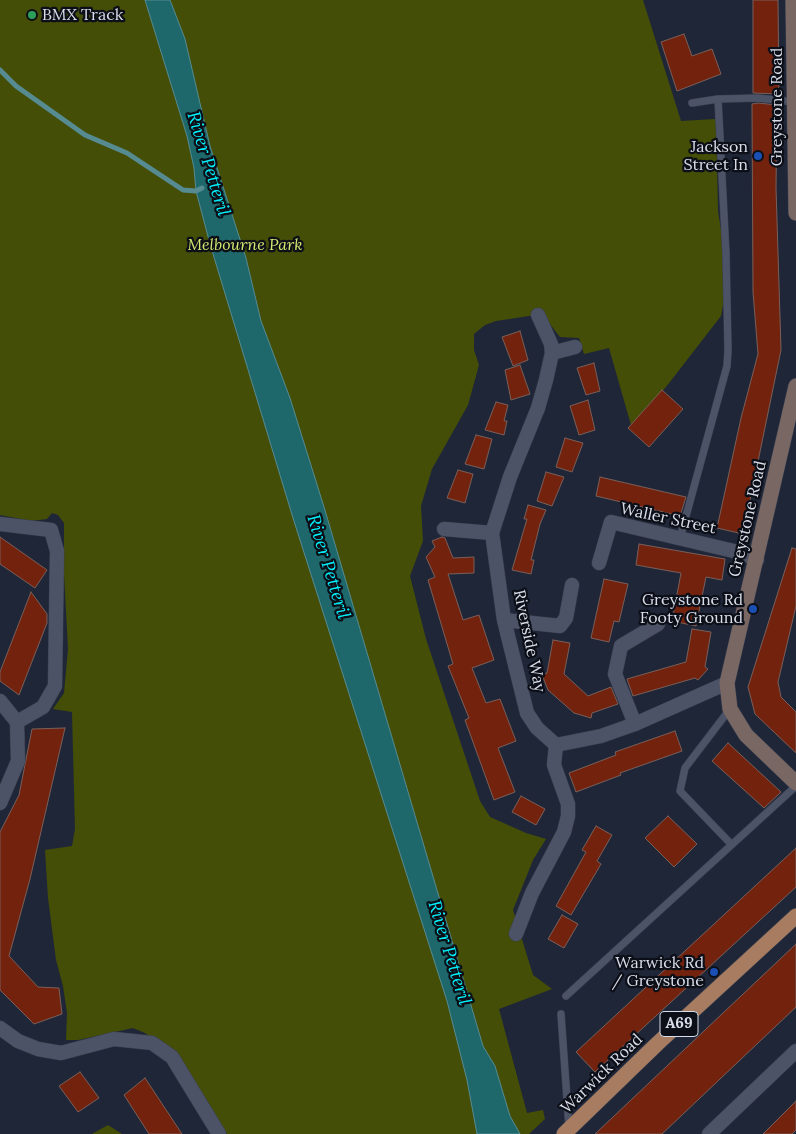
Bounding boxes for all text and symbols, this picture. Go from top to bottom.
place label: BMX Track [42,5,123,25]
marker: BMX Track [26,9,38,21]
street label: Greystone Road [767,48,787,166]
water label: River Petteril [182,109,234,219]
place label: Jackson Street In [683,137,748,175]
marker: Jackson Street In [752,150,764,162]
park label: Melbourne Park [187,235,303,255]
street label: Greystone Road [725,459,771,579]
street label: Waller Street [618,499,718,539]
water label: River Petteril [302,512,354,622]
street label: Riverside Way [509,588,549,694]
place label: Greystone Rd Footy Ground [640,590,743,628]
marker: Greystone Rd Footy Ground [747,603,759,615]
water label: River Petteril [423,898,475,1008]
place label: Warwick Rd / Greystone [611,953,704,991]
marker: Warwick Rd / Greystone [708,966,720,978]
road number: A69 [660,1012,698,1036]
street label: Warwick Road [557,1030,647,1118]

